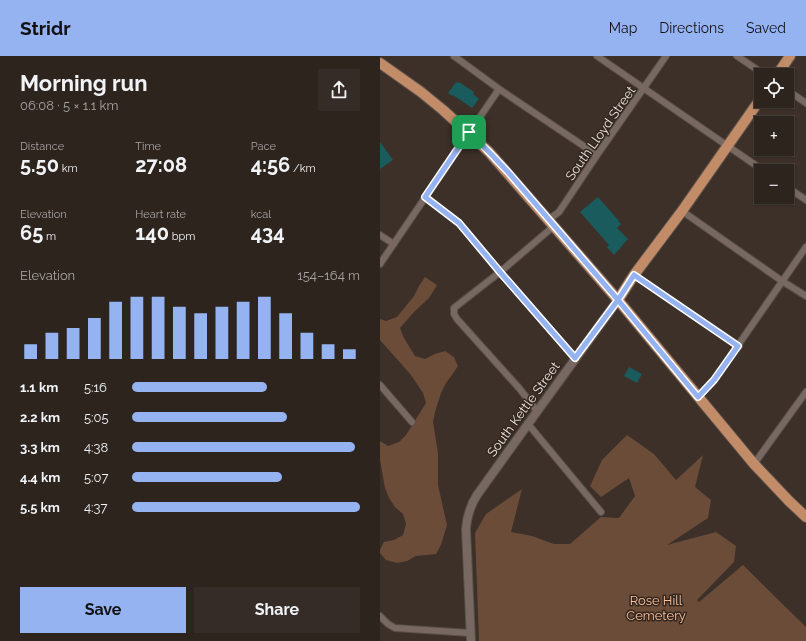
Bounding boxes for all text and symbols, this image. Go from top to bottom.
text: Stridr [20,17,71,39]
text: Map [609,20,637,36]
text: Directions [659,20,724,36]
text: Saved [746,20,786,36]
map controls [754,68,794,204]
button: locate [754,68,794,108]
button: share [318,69,360,111]
text: Morning run [20,70,148,96]
street label: South Lloyd Street [562,83,639,183]
text: 06:08 · 5 × 1.1 km [20,98,118,113]
pin [452,115,486,149]
button: + [754,116,794,156]
icon: arrive [458,121,480,143]
text: Distance [20,140,64,153]
text: Time [135,140,161,153]
text: Pace [251,140,276,153]
text: 5.50 [20,153,59,177]
text: 27:08 [135,153,187,177]
text: 4:56 [251,153,290,177]
text: km [59,162,78,175]
text: /km [290,162,316,175]
button: − [754,164,794,204]
text: Elevation [20,208,67,221]
text: Heart rate [135,208,186,221]
text: kcal [251,208,271,221]
text: 65 [20,221,43,245]
text: 140 [135,221,169,245]
text: 434 [251,221,285,245]
text: m [43,230,56,243]
text: bpm [169,230,195,243]
text: Elevation [20,268,75,283]
text: 154–164 m [297,268,360,283]
street label: South Kettle Street [484,359,563,460]
text: 1.1 km [20,380,58,395]
text: 5:16 [84,380,107,395]
text: 2.2 km [20,410,60,425]
text: 5:05 [84,410,109,425]
text: 3.3 km [20,440,60,455]
text: 4:38 [84,440,108,455]
text: 4.4 km [20,470,60,485]
text: 5:07 [84,470,108,485]
text: 5.5 km [20,500,60,515]
text: 4:37 [84,500,107,515]
button: Save [20,587,186,633]
button: Share [194,587,360,633]
park label: Rose Hill Cemetery [626,593,686,623]

